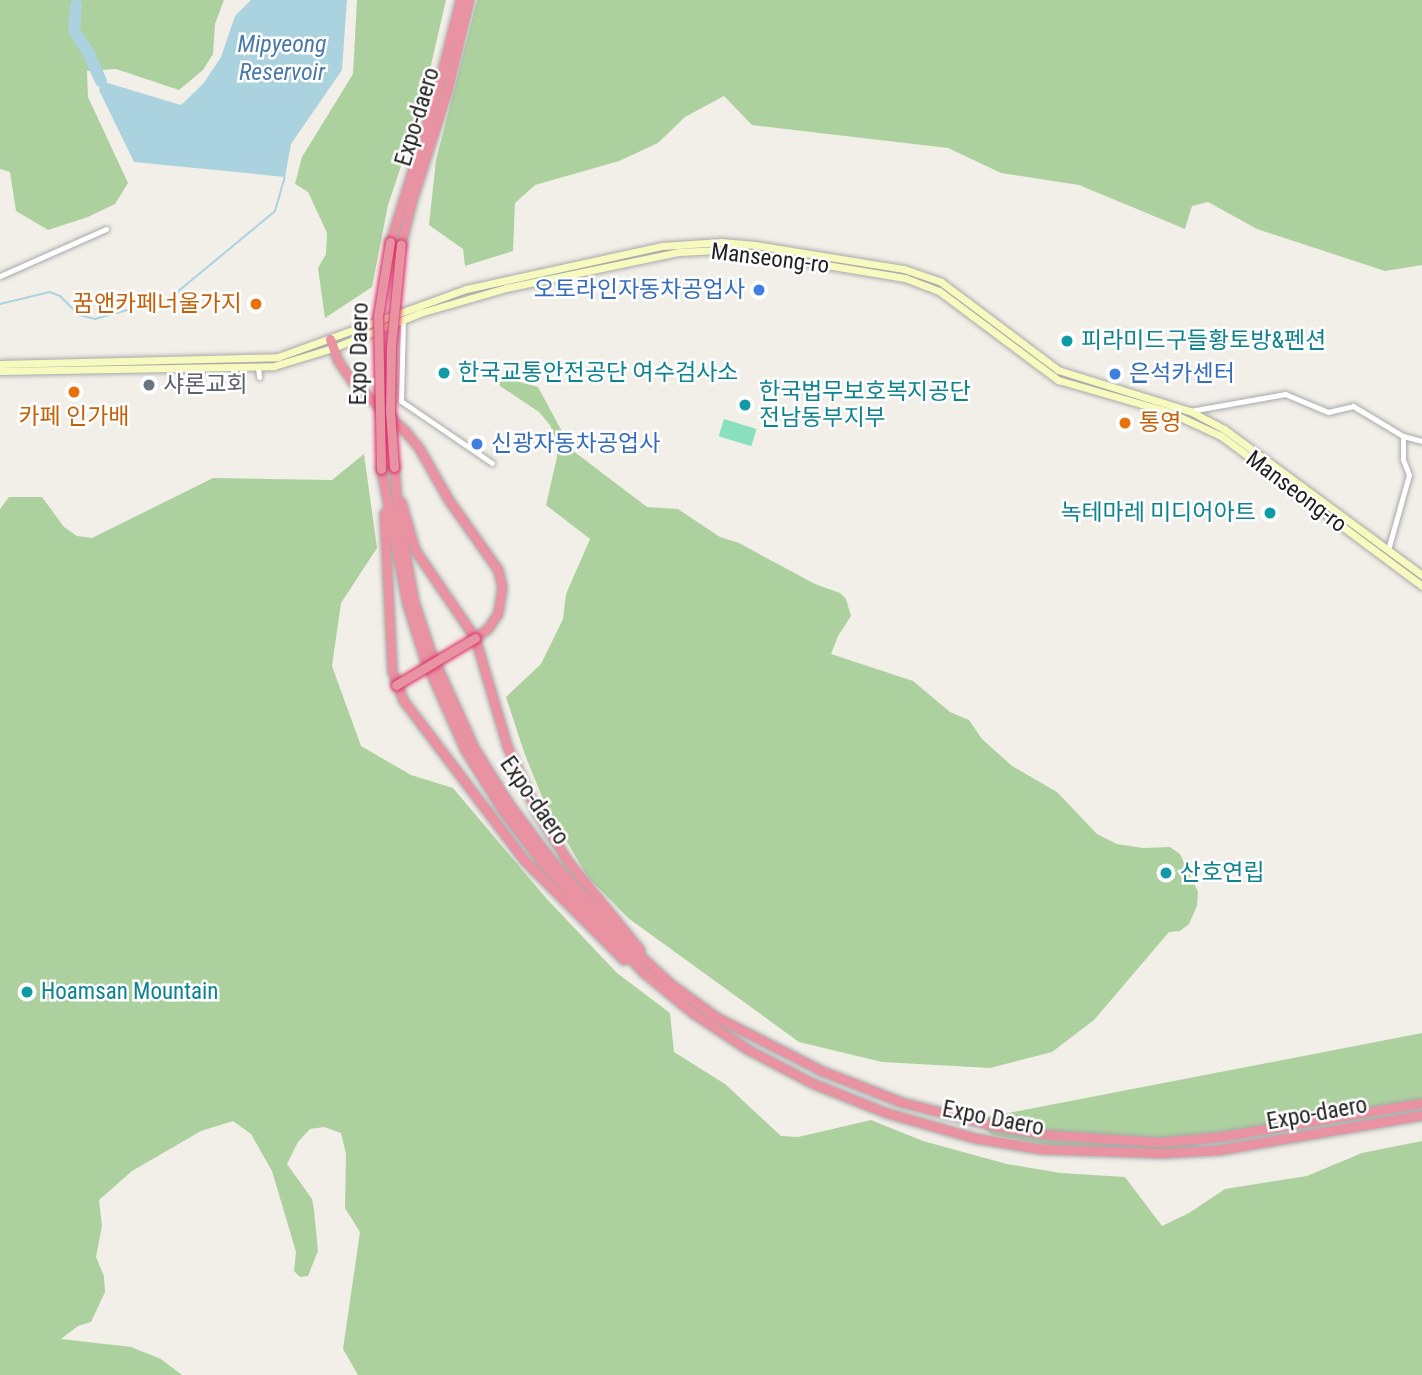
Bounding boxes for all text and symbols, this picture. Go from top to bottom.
water label: Mipyeong Reservoir [237,31,327,87]
street label: Expo-daero [390,64,446,170]
street label: Manseong-ro [709,238,831,280]
place label: 오토라인자동차공업사 [533,276,745,304]
marker: 오토라인자동차공업사 [751,282,767,298]
place label: 꿈앤카페너울가지 [73,290,242,318]
marker: 꿈앤카페너울가지 [248,296,264,312]
street label: Expo Daero [345,302,375,406]
place label: 피라미드구들황토방&펜션 [1081,327,1326,355]
marker: 피라미드구들황토방&펜션 [1059,333,1075,349]
place label: 한국교통안전공단 여수검사소 [458,359,738,387]
place label: 은석카센터 [1129,360,1235,388]
marker: 한국교통안전공단 여수검사소 [436,365,452,381]
marker: 은석카센터 [1107,366,1123,382]
place label: 샤론교회 [163,371,248,399]
marker: 샤론교회 [141,377,157,393]
place label: 한국법무보호복지공단 전남동부지부 [759,378,971,432]
marker: 카페 인가배 [66,384,82,400]
marker: 한국법무보호복지공단 전남동부지부 [737,397,753,413]
place label: 카페 인가배 [18,403,130,431]
place label: 통영 [1139,409,1181,437]
marker: 통영 [1117,415,1133,431]
place label: 신광자동차공업사 [491,430,660,458]
marker: 신광자동차공업사 [469,436,485,452]
street label: Manseong-ro [1240,445,1352,539]
place label: 녹테마레 미디어아트 [1060,499,1256,527]
marker: 녹테마레 미디어아트 [1262,505,1278,521]
street label: Expo-daero [494,751,574,851]
place label: 산호연립 [1180,859,1265,887]
marker: 산호연립 [1158,865,1174,881]
place label: Hoamsan Mountain [41,978,218,1006]
marker: Hoamsan Mountain [19,984,35,1000]
street label: Expo-daero [1265,1092,1369,1136]
street label: Expo Daero [940,1096,1046,1142]

